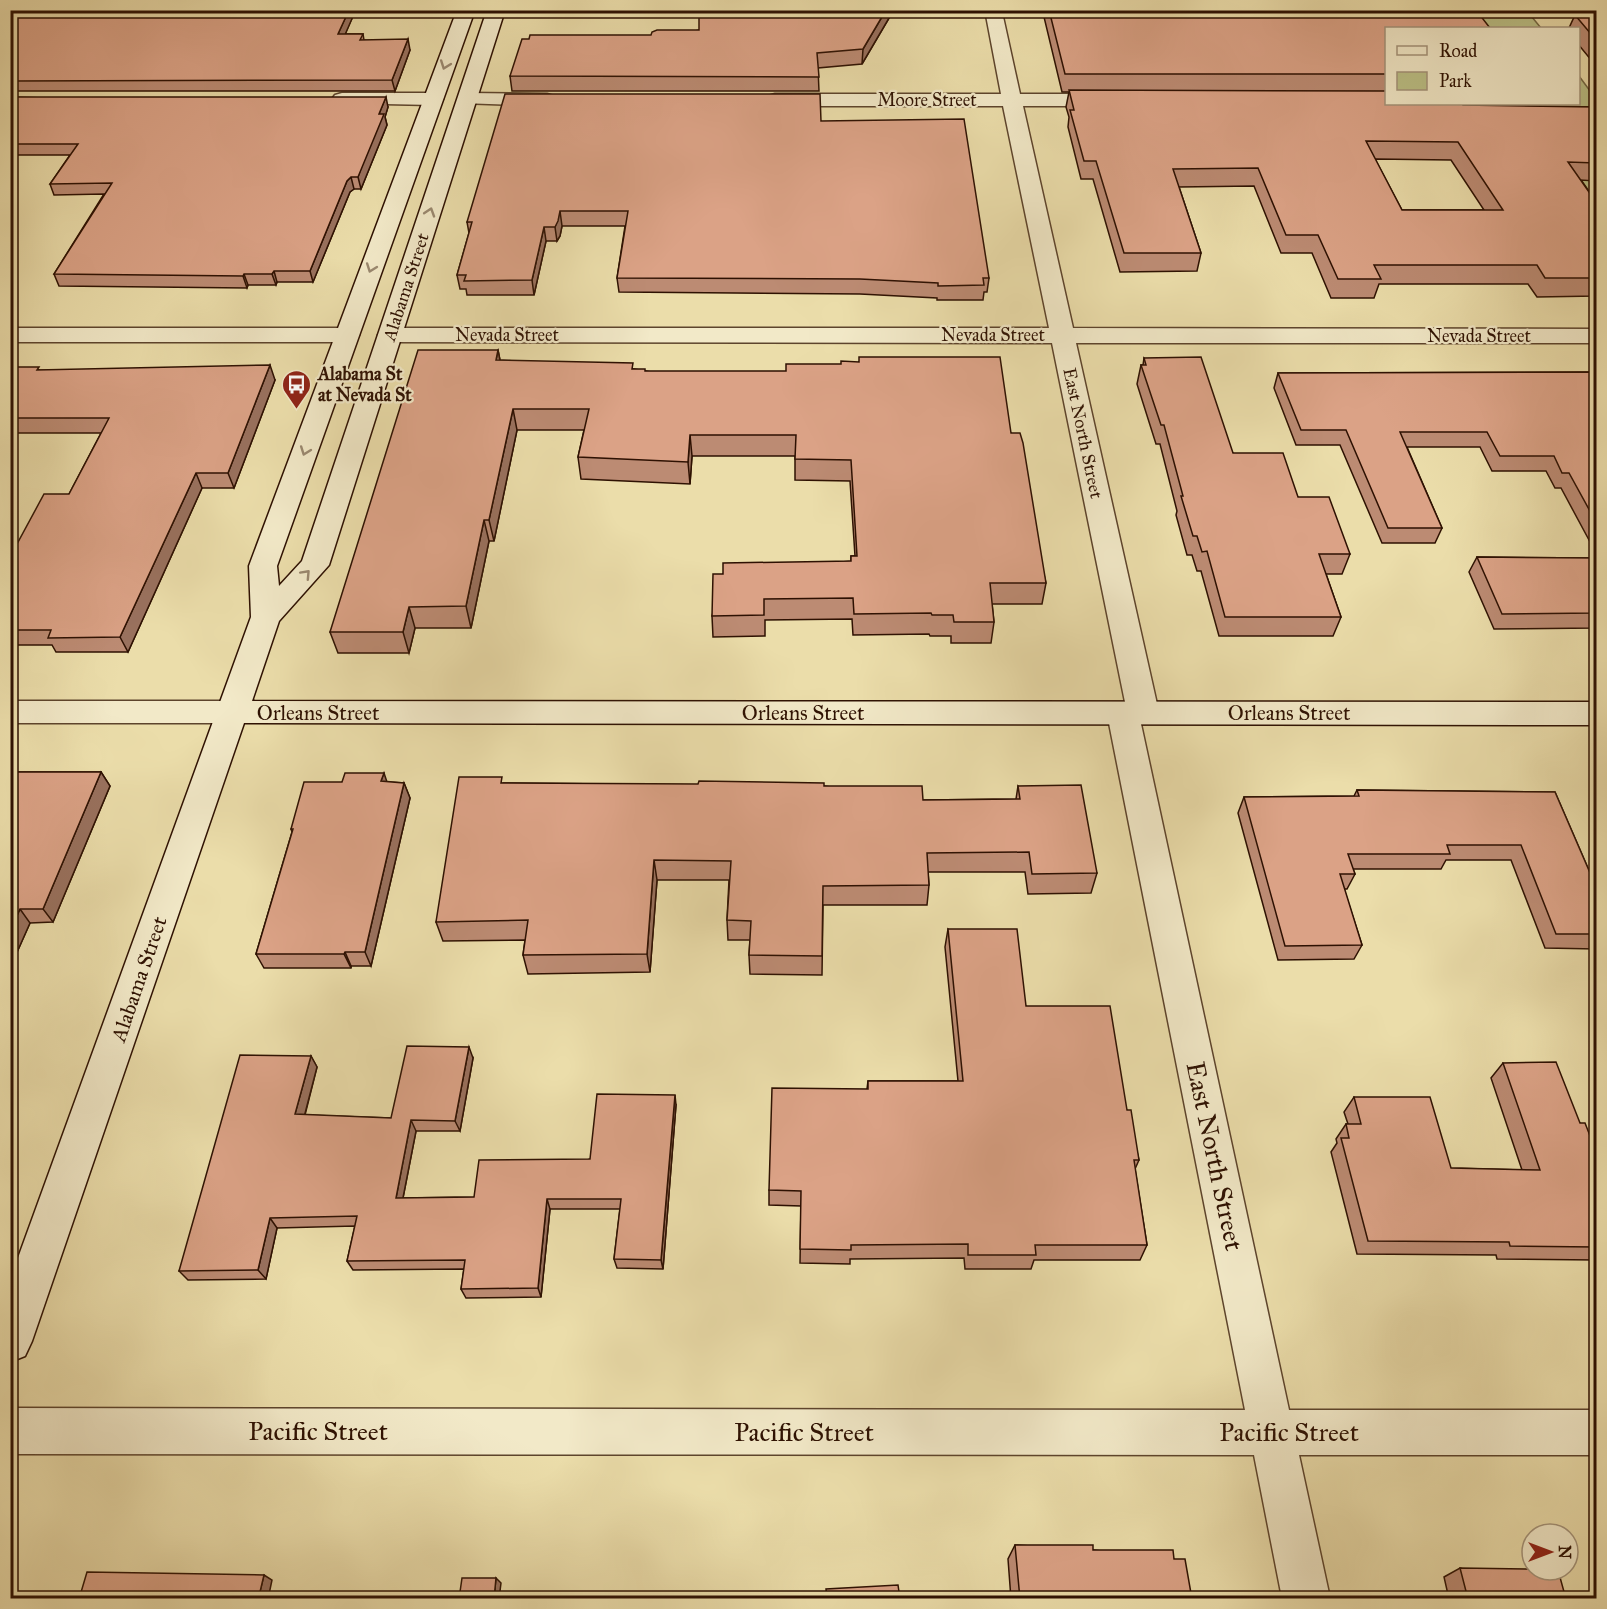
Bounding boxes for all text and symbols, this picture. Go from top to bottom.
legend [1385,27,1580,105]
text: Road [1439,40,1477,62]
one-way arrow [440,59,453,70]
text: Park [1439,70,1472,92]
street label: Moore Street [877,89,977,111]
one-way arrow [423,207,436,218]
street label: Alabama Street [378,230,434,345]
one-way arrow [366,262,379,273]
street label: Nevada Street [455,324,560,346]
street label: Nevada Street [941,324,1046,346]
street label: Nevada Street [1427,325,1532,347]
place label: Alabama St at Nevada St [317,363,412,406]
street label: East North Street [1058,366,1108,501]
bus stop icon: Alabama St at Nevada St [281,368,313,410]
one-way arrow [299,445,312,456]
one-way arrow [299,570,310,581]
street label: Orleans Street [257,700,380,726]
street label: Orleans Street [742,700,865,726]
street label: Orleans Street [1228,700,1351,726]
street label: Alabama Street [105,912,173,1046]
street label: East North Street [1179,1059,1251,1253]
street label: Pacific Street [248,1415,388,1447]
street label: Pacific Street [734,1416,874,1448]
street label: Pacific Street [1219,1416,1359,1448]
north arrow [1520,1522,1580,1582]
text: N [1555,1545,1574,1559]

